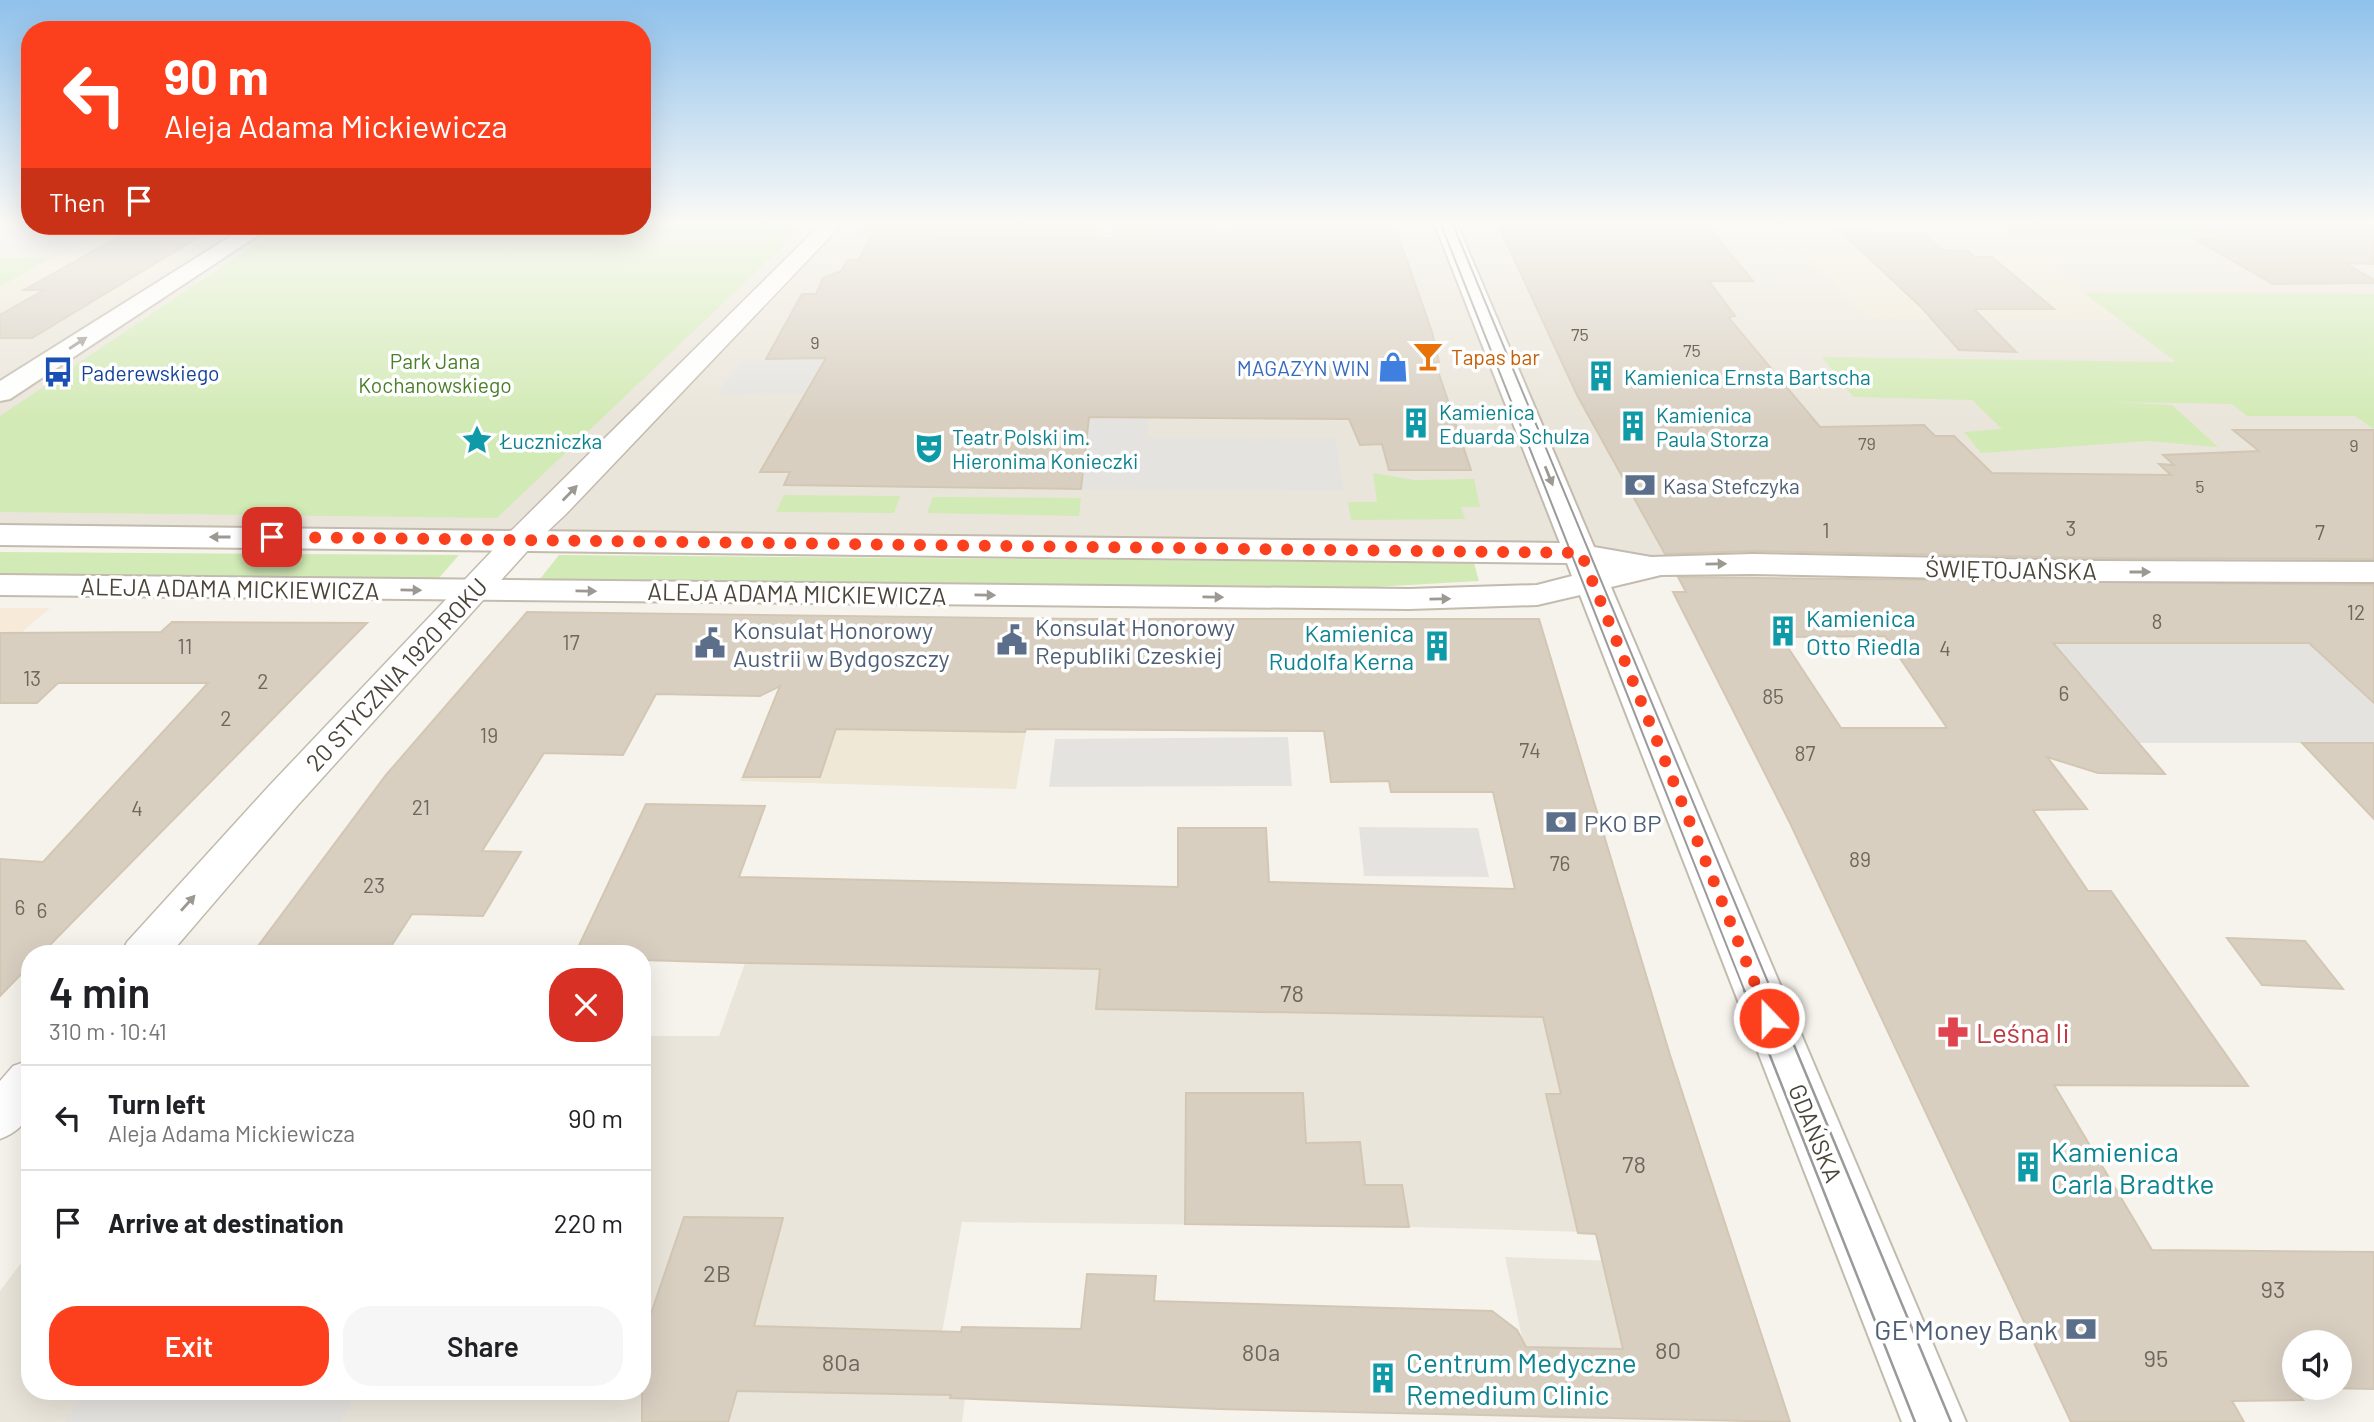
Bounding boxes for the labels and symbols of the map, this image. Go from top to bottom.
house number: 75 [1571,323,1589,345]
house number: 9 [810,331,820,353]
one-way arrow [68,337,88,350]
bar icon: Tapas bar [1411,339,1445,373]
house number: 75 [1683,339,1701,361]
place label: Tapas bar [1451,344,1540,369]
park label: Park Jana Kochanowskiego [358,348,512,397]
shop icon: MAGAZYN WIN [1376,350,1410,384]
bus stop icon: Paderewskiego [41,355,75,389]
place label: MAGAZYN WIN [1237,355,1370,380]
building icon: Kamienica Ernsta Bartscha [1584,359,1618,393]
place label: Paderewskiego [81,360,220,385]
place label: Kamienica Ernsta Bartscha [1624,364,1871,389]
place label: Kamienica Eduarda Schulza [1439,399,1590,448]
place label: Kamienica Paula Storza [1656,402,1769,451]
building icon: Kamienica Eduarda Schulza [1399,406,1433,440]
building icon: Kamienica Paula Storza [1616,409,1650,443]
place icon: Łuczniczka [460,423,494,457]
place label: Teatr Polski im. Hieronima Konieczki [952,424,1138,473]
place label: Łuczniczka [499,428,602,453]
theatre icon: Teatr Polski im. Hieronima Konieczki [912,431,946,465]
house number: 79 [1858,432,1876,454]
house number: 9 [2349,434,2359,456]
one-way arrow [1544,465,1555,486]
bank icon: Kasa Stefczyka [1623,468,1657,502]
place label: Kasa Stefczyka [1663,473,1800,498]
house number: 5 [2195,475,2205,497]
one-way arrow [562,485,578,502]
pin [242,507,302,567]
house number: 3 [2066,515,2076,540]
house number: 1 [1822,517,1830,542]
house number: 7 [2315,519,2325,544]
one-way arrow [209,531,231,543]
street label: ŚWIĘTOJAŃSKA [1925,553,2097,585]
one-way arrow [1705,559,1727,570]
one-way arrow [2129,566,2151,577]
street label: ALEJA ADAMA MICKIEWICZA [80,571,380,605]
street label: 20 STYCZNIA 1920 ROKU [299,572,493,776]
street label: ALEJA ADAMA MICKIEWICZA [647,576,947,610]
one-way arrow [400,584,422,595]
one-way arrow [576,585,598,597]
one-way arrow [975,589,997,601]
one-way arrow [1202,591,1224,603]
one-way arrow [1430,593,1452,604]
house number: 12 [2347,599,2365,624]
place label: Kamienica Otto Riedla [1806,603,1920,660]
house number: 8 [2152,608,2162,633]
place label: Konsulat Honorowy Republiki Czeskiej [1035,612,1235,669]
building icon: Kamienica Otto Riedla [1766,614,1800,648]
place label: Konsulat Honorowy Austrii w Bydgoszczy [733,615,950,672]
place label: Kamienica Rudolfa Kerna [1269,618,1414,675]
public building icon: Konsulat Honorowy Republiki Czeskiej [995,623,1029,657]
public building icon: Konsulat Honorowy Austrii w Bydgoszczy [693,626,727,660]
house number: 17 [562,629,580,654]
building icon: Kamienica Rudolfa Kerna [1420,629,1454,663]
house number: 11 [178,633,192,658]
house number: 4 [1939,635,1951,660]
house number: 13 [23,665,41,690]
house number: 2 [257,668,269,693]
house number: 6 [2059,680,2069,705]
house number: 85 [1762,683,1784,708]
house number: 2 [220,705,232,730]
house number: 19 [480,721,498,747]
house number: 74 [1519,737,1541,762]
house number: 87 [1795,740,1816,765]
house number: 21 [412,794,430,819]
house number: 4 [131,795,143,820]
bank icon: PKO BP [1544,805,1578,839]
place label: PKO BP [1584,808,1662,837]
house number: 89 [1849,846,1871,871]
house number: 76 [1550,850,1570,875]
house number: 23 [363,872,385,897]
house number: 6 [15,894,25,919]
one-way arrow [180,894,195,911]
house number: 6 [37,897,47,922]
house number: 78 [1280,978,1304,1007]
position arrow [1732,981,1806,1055]
pharmacy icon: Leśna Ii [1936,1015,1970,1049]
place label: Leśna Ii [1976,1015,2070,1049]
street label: GDAŃSKA [1783,1079,1849,1187]
place label: Kamienica Carla Bradtke [2051,1134,2215,1200]
house number: 78 [1622,1149,1646,1178]
building icon: Kamienica Carla Bradtke [2011,1150,2045,1184]
house number: 2B [703,1258,731,1287]
house number: 93 [2261,1274,2285,1303]
place label: GE Money Bank [1874,1312,2058,1346]
bank icon: GE Money Bank [2064,1312,2098,1346]
house number: 80 [1655,1335,1681,1364]
house number: 80a [1242,1337,1280,1366]
house number: 95 [2144,1343,2168,1372]
place label: Centrum Medyczne Remedium Clinic [1406,1345,1637,1411]
house number: 80a [822,1347,860,1376]
building icon: Centrum Medyczne Remedium Clinic [1366,1361,1400,1395]

